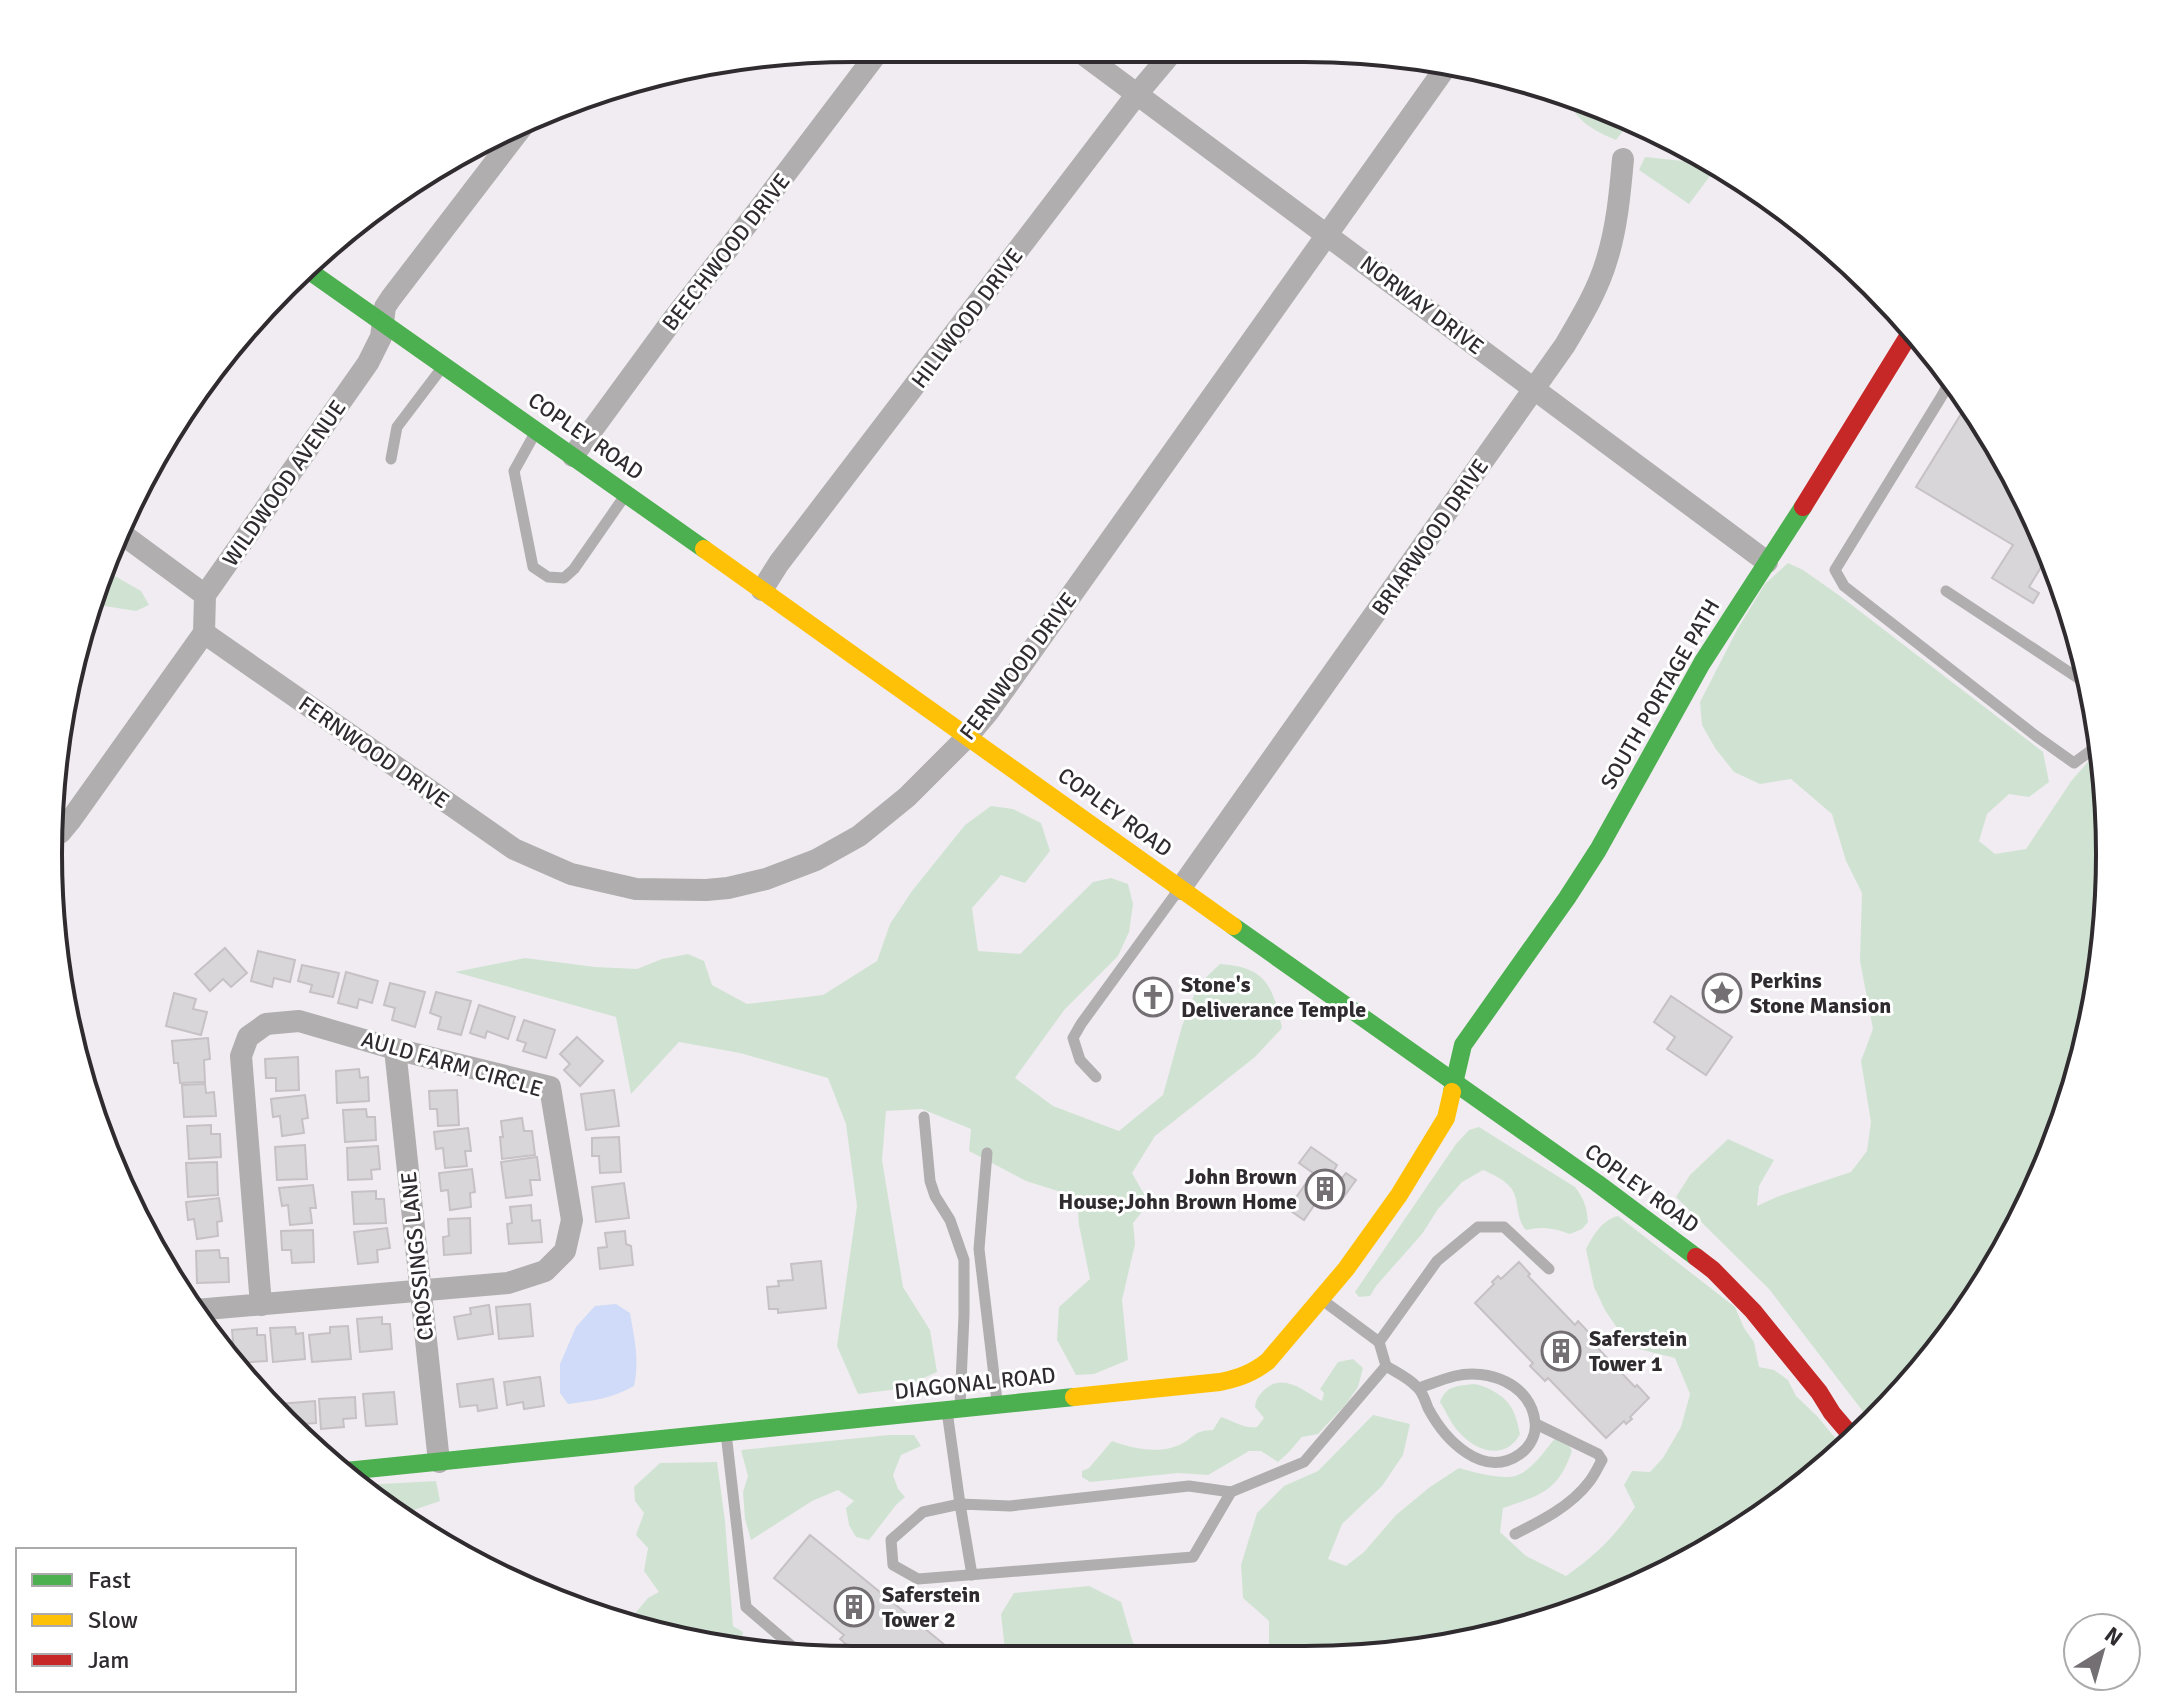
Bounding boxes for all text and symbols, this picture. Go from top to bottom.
street label: BEECHWOOD DRIVE [656,168,796,336]
street label: HILLWOOD DRIVE [906,243,1028,393]
street label: NORWAY DRIVE [1355,250,1489,360]
street label: COPLEY ROAD [523,386,649,486]
street label: WILDWOOD AVENUE [216,395,352,571]
street label: BRIARWOOD DRIVE [1366,453,1494,621]
street label: FERNWOOD DRIVE [954,587,1082,745]
street label: SOUTH PORTAGE PATH [1595,594,1725,794]
street label: FERNWOOD DRIVE [293,690,455,814]
street label: COPLEY ROAD [1053,762,1177,862]
place label: Perkins Stone Mansion [1750,967,1891,1019]
place label: Stone's Deliverance Temple [1181,971,1366,1023]
place icon: Perkins Stone Mansion [1701,972,1743,1014]
church icon: Stone's Deliverance Temple [1132,976,1174,1018]
street label: AULD FARM CIRCLE [358,1025,546,1103]
street label: COPLEY ROAD [1580,1138,1704,1238]
place label: John Brown House;John Brown Home [1058,1163,1297,1215]
building icon: John Brown House;John Brown Home [1304,1168,1346,1210]
street label: CROSSINGS LANE [395,1170,439,1342]
place label: Saferstein Tower 1 [1589,1325,1687,1377]
building icon: Saferstein Tower 1 [1540,1330,1582,1372]
street label: DIAGONAL ROAD [893,1361,1057,1405]
legend [16,1548,296,1692]
text: Fast [88,1565,131,1595]
place label: Saferstein Tower 2 [882,1581,980,1633]
building icon: Saferstein Tower 2 [833,1586,875,1628]
text: Slow [88,1605,138,1635]
north arrow [2062,1612,2142,1692]
text: N [2099,1621,2128,1652]
text: Jam [88,1645,129,1675]

